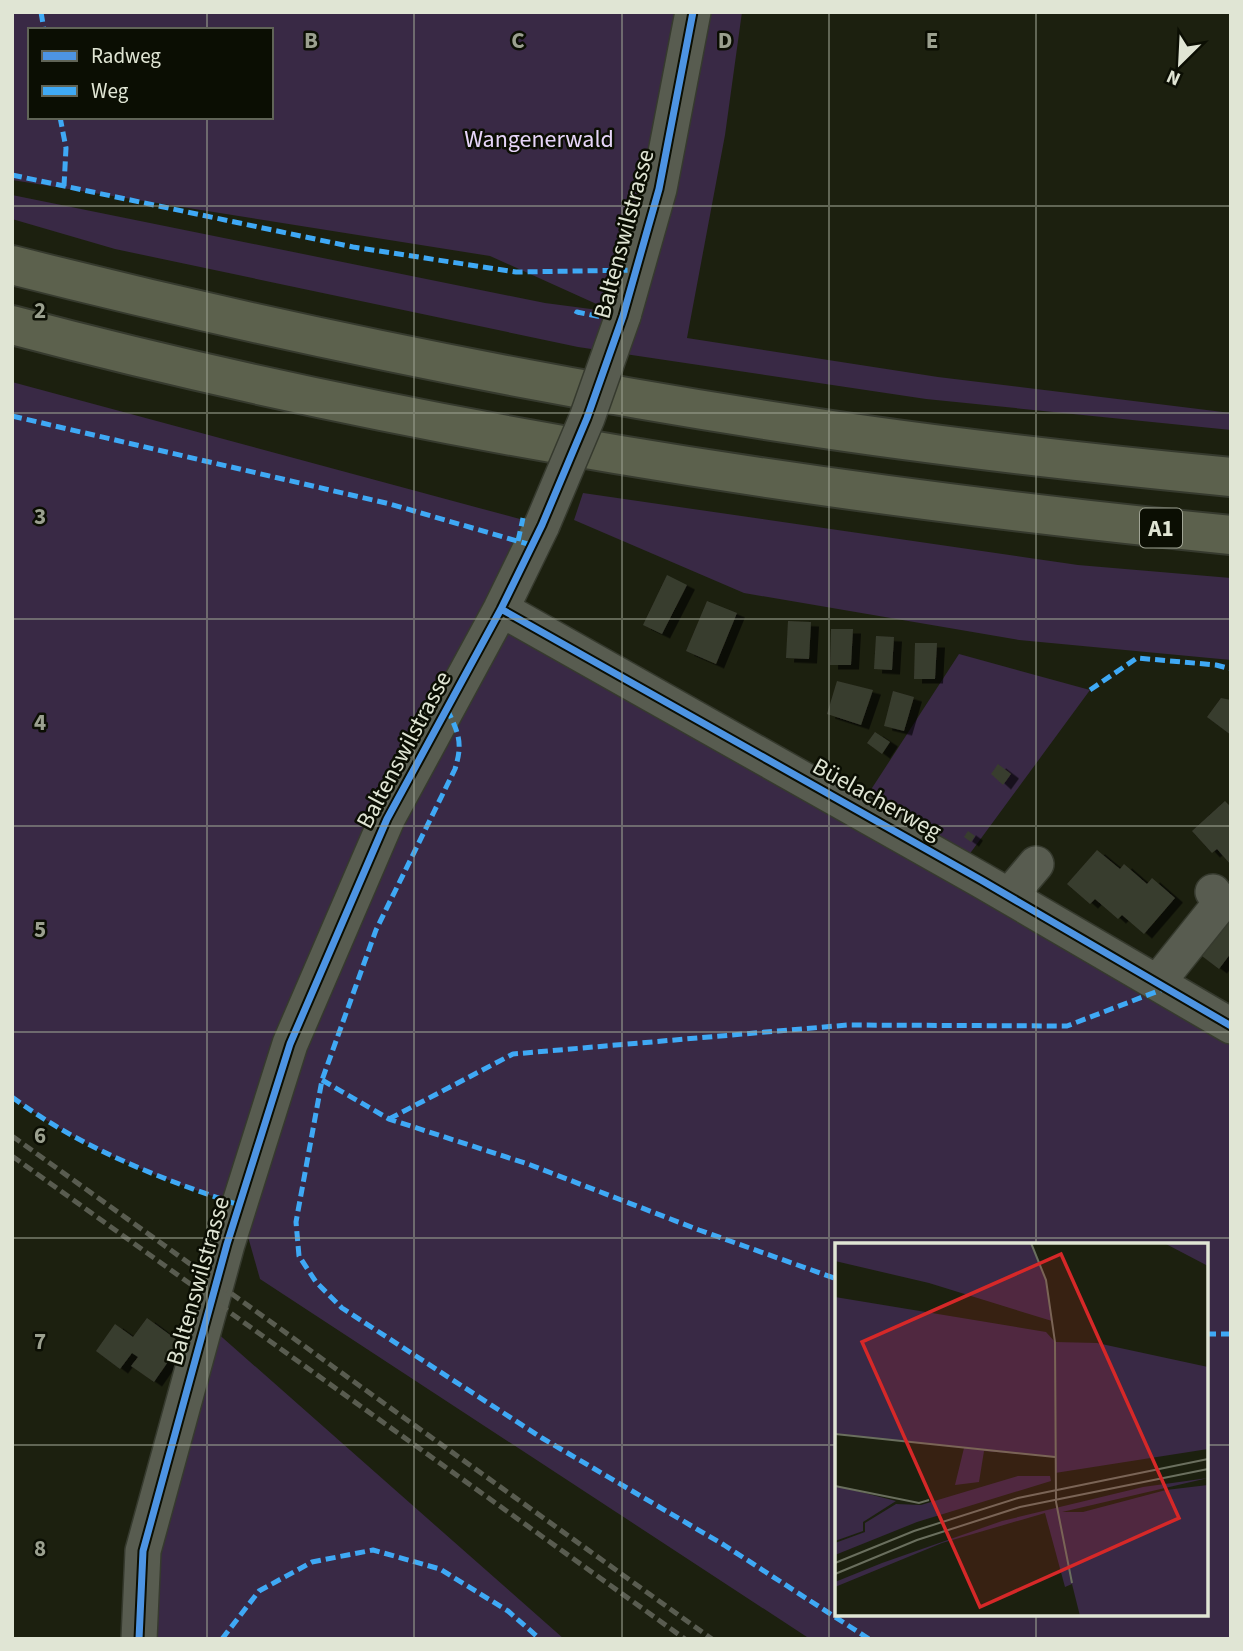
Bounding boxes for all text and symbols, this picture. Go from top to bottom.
text: B [304,24,318,57]
text: C [511,24,525,57]
text: D [718,24,732,57]
text: E [926,24,938,57]
legend [28,28,273,119]
north arrow [1145,28,1215,98]
text: Radweg [91,41,161,71]
text: N [1162,62,1185,92]
text: Weg [91,76,129,106]
park label: Wangenerwald [464,122,614,157]
street label: Baltenswilstrasse [585,145,663,323]
text: 2 [34,294,46,327]
text: 3 [34,500,46,533]
road number: A1 [1140,508,1182,548]
street label: Baltenswilstrasse [348,665,460,835]
text: 4 [34,706,46,739]
street label: Büelacherweg [806,749,948,849]
text: 5 [34,913,46,946]
text: 6 [34,1119,46,1152]
street label: Baltenswilstrasse [157,1193,239,1369]
inset map [835,1243,1208,1616]
text: 7 [34,1325,46,1358]
text: 8 [34,1532,46,1565]

